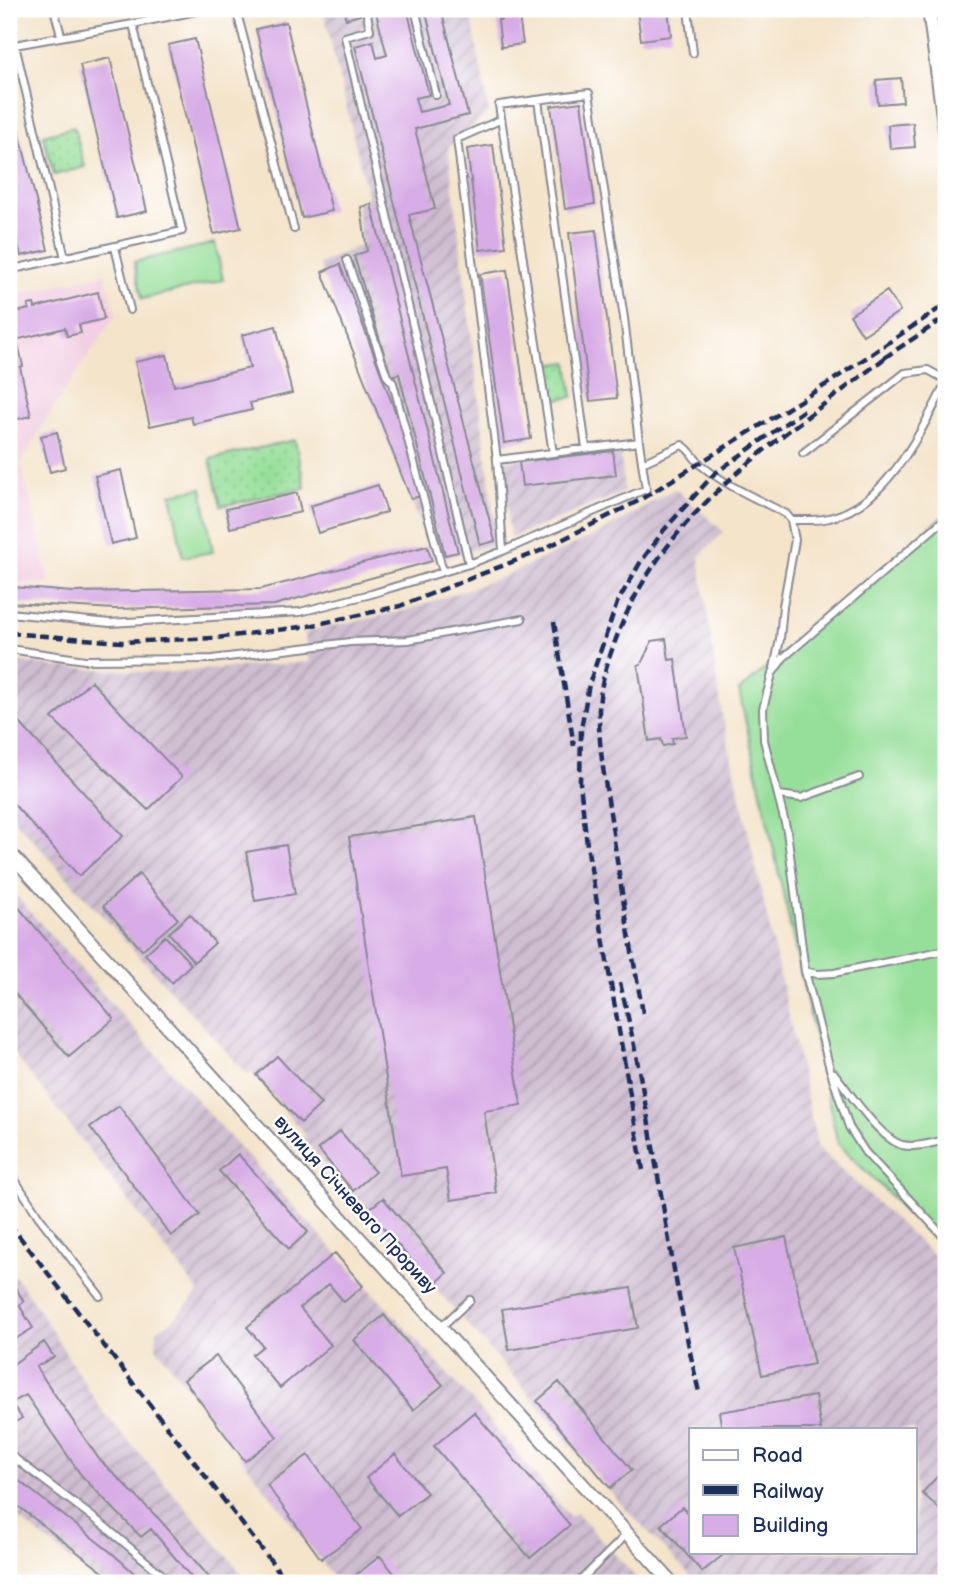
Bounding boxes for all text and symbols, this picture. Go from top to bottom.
street label: вулиця Січневого Прориву [269,1111,441,1299]
legend [689,1428,916,1554]
text: Road [752,1443,803,1468]
text: Railway [752,1479,824,1504]
text: Building [752,1513,828,1538]

